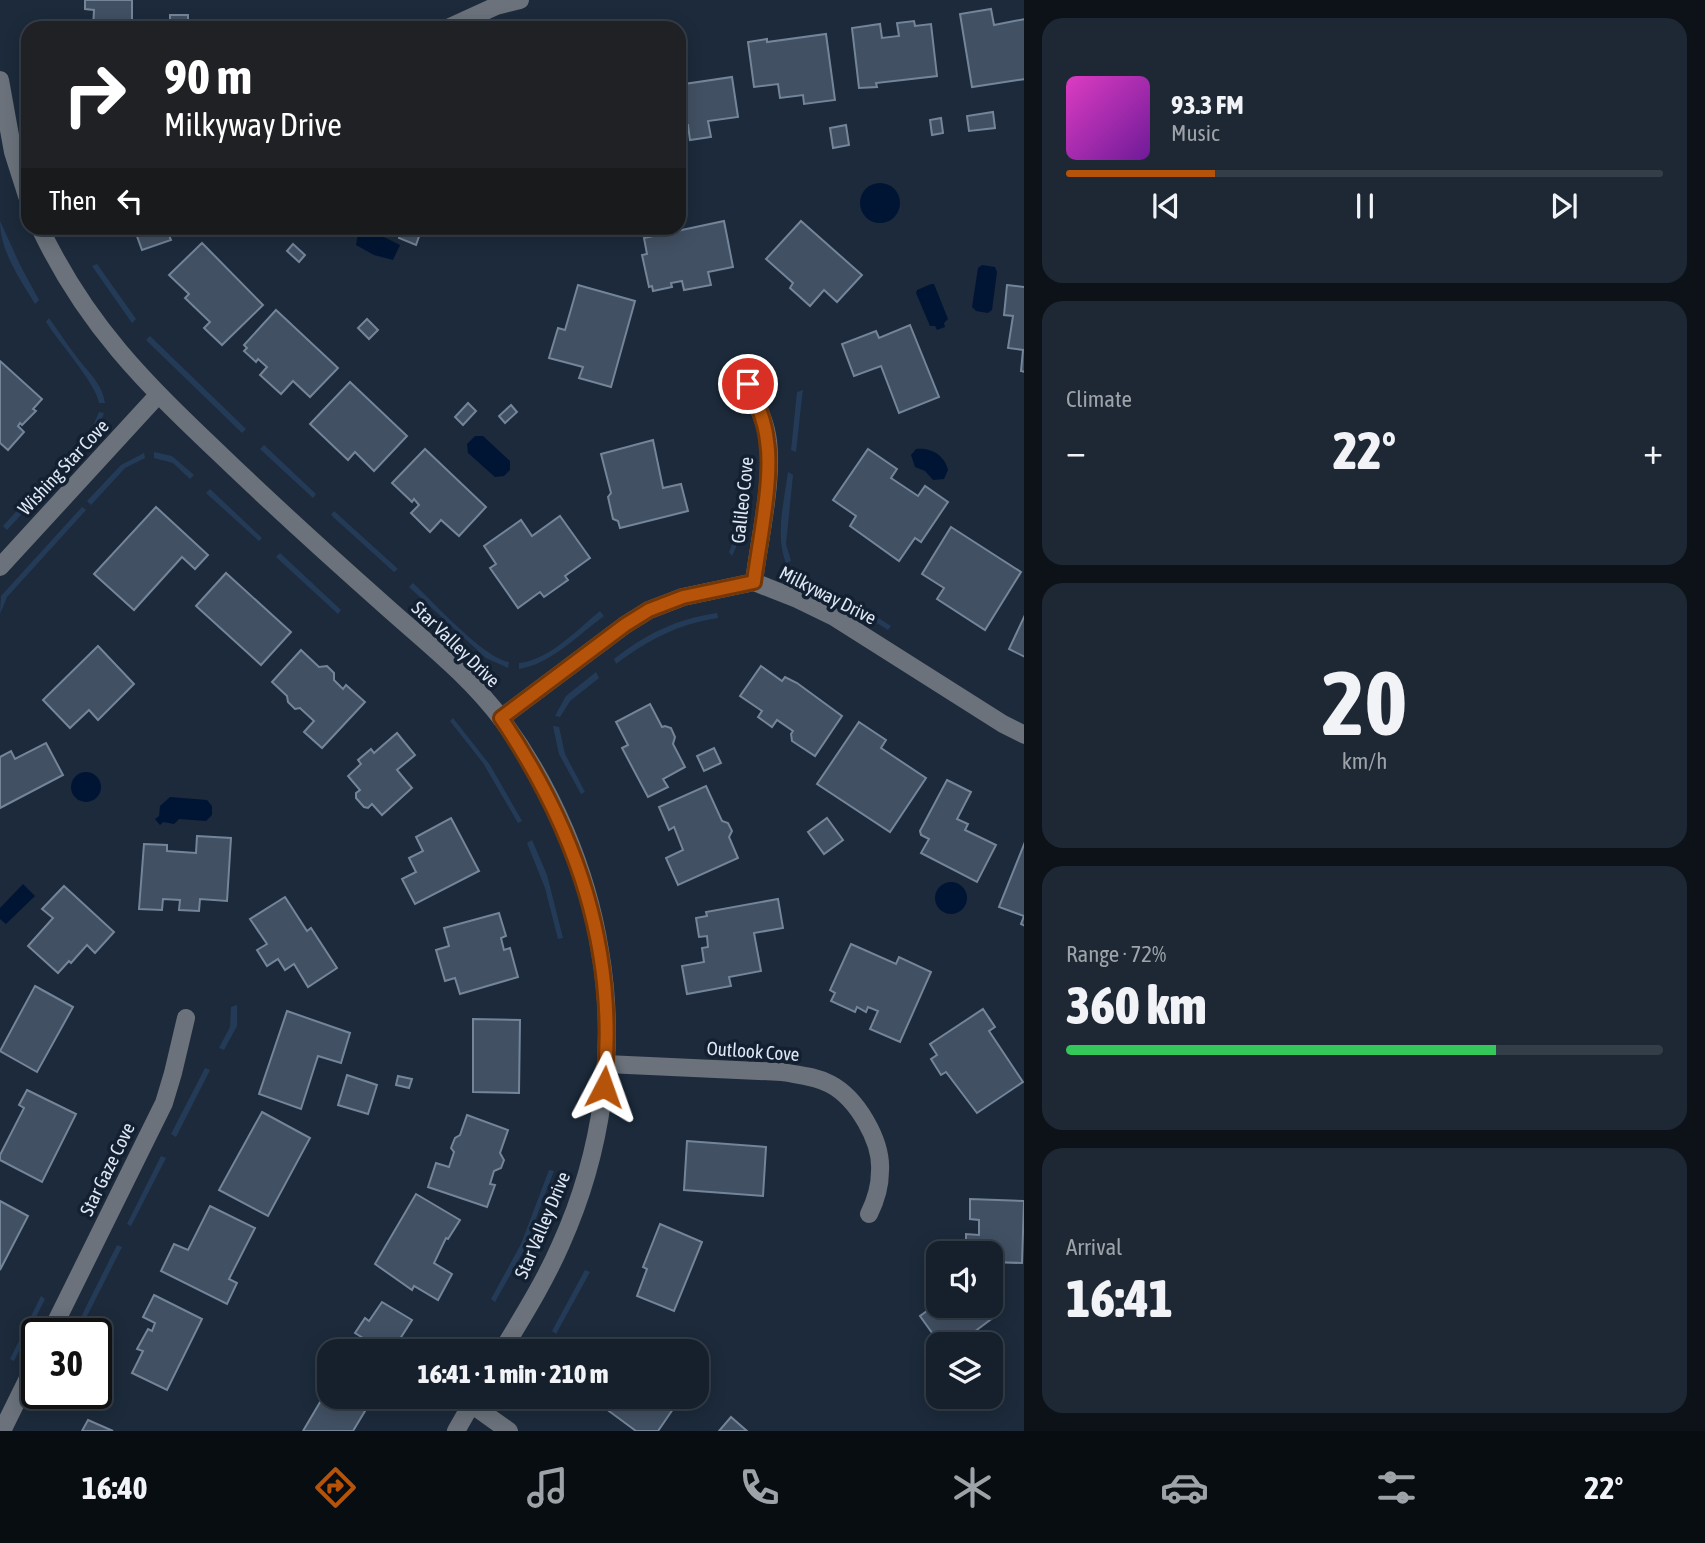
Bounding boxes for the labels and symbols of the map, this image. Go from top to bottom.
pin [718,354,778,414]
street label: Wishing Star Cove [13,415,113,519]
street label: Galileo Cove [727,456,757,544]
street label: Milkyway Drive [776,561,880,629]
street label: Star Valley Drive [407,597,505,691]
street label: Outlook Cove [706,1037,800,1065]
position arrow [567,1050,641,1124]
street label: Star Gaze Cove [75,1119,139,1219]
street label: Star Valley Drive [510,1168,574,1282]
speed limit sign: 30 [21,1318,112,1409]

